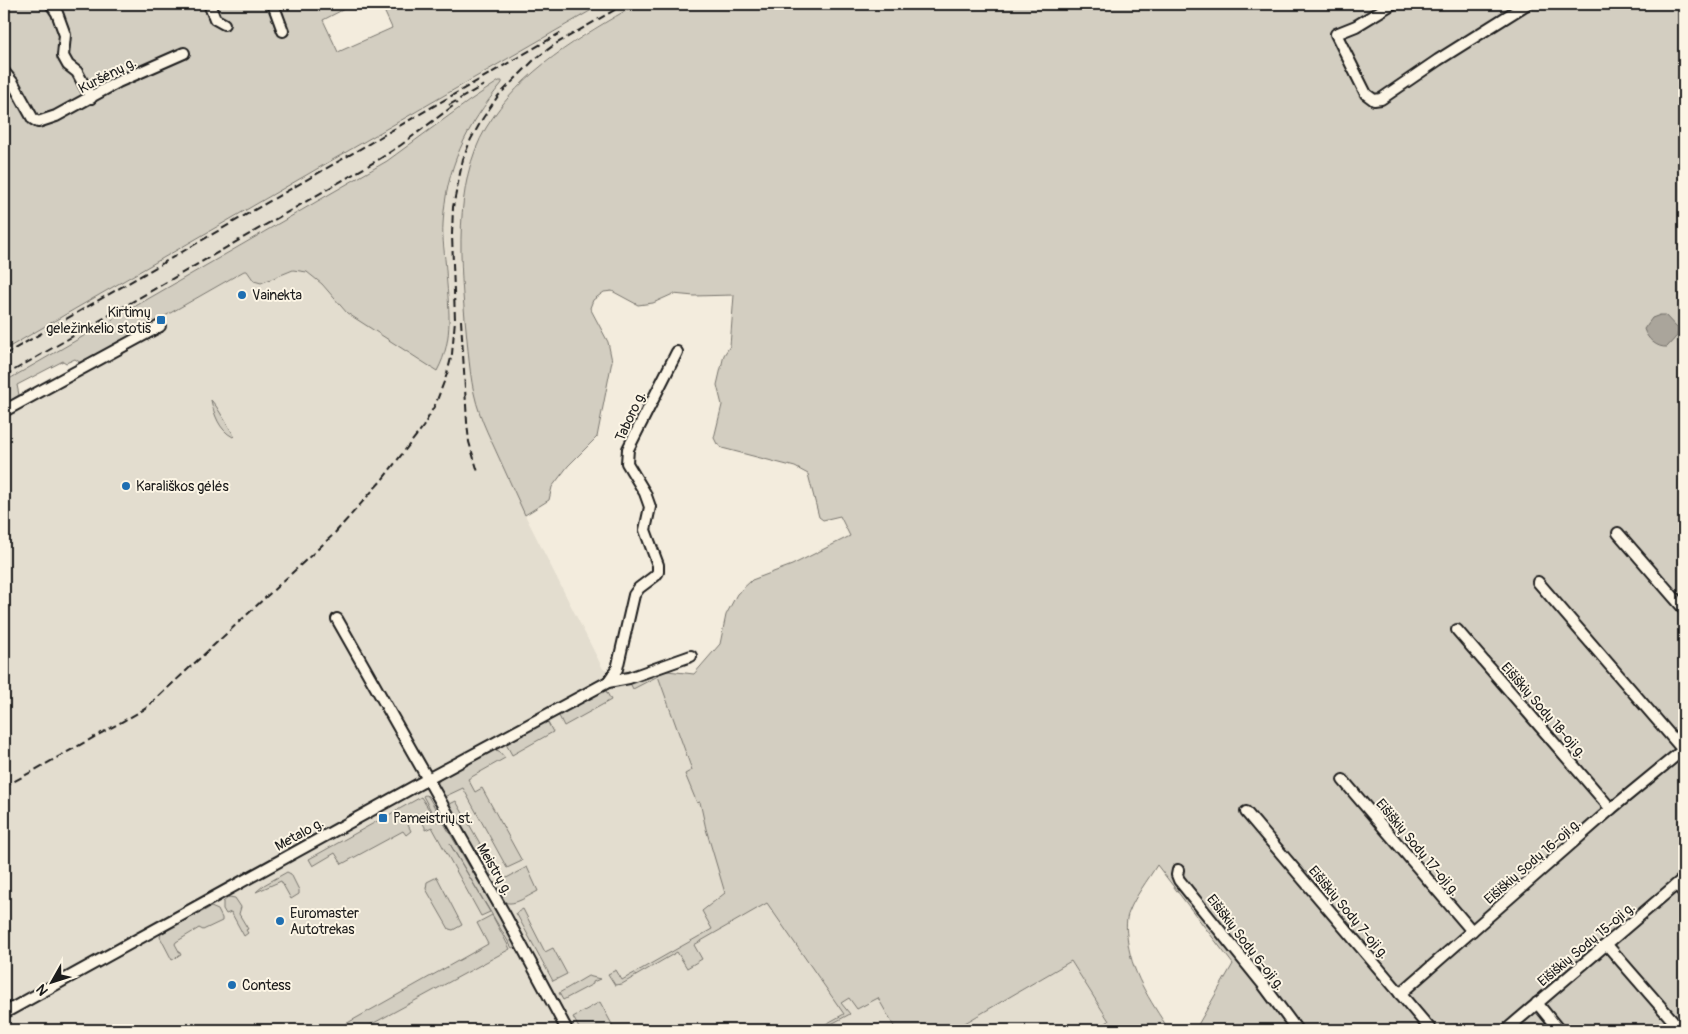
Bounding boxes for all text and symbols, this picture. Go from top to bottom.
street label: Kuršėnų g. [76,54,139,97]
place label: Vainekta [252,287,302,304]
marker: Vainekta [236,289,248,301]
place label: Kirtimų geležinkelio stotis [46,304,152,337]
marker: Kirtimų geležinkelio stotis [155,314,167,326]
street label: Taboro g. [612,389,649,444]
place label: Karališkos gėlės [136,478,229,495]
marker: Karališkos gėlės [120,480,132,492]
street label: Eišiškių Sodų 18-oji g. [1497,659,1590,762]
street label: Eišiškių Sodų 17-oji g. [1372,795,1463,899]
place label: Pameistrių st. [393,810,473,827]
marker: Pameistrių st. [377,812,389,824]
street label: Metalo g. [272,814,327,855]
street label: Eišiškių Sodų 16-oji g. [1481,815,1584,908]
street label: Meistrų g. [473,840,516,898]
street label: Eišiškių Sodų 7-oji g. [1305,862,1392,962]
street label: Eišiškių Sodų 6-oji g. [1203,891,1288,994]
street label: Eišiškių Sodų 15-oji g. [1534,899,1638,990]
place label: Euromaster Autotrekas [290,905,359,938]
marker: Euromaster Autotrekas [274,915,286,927]
north arrow [28,956,78,1006]
place label: Contess [242,977,292,994]
marker: Contess [226,979,238,991]
text: N [33,981,52,999]

